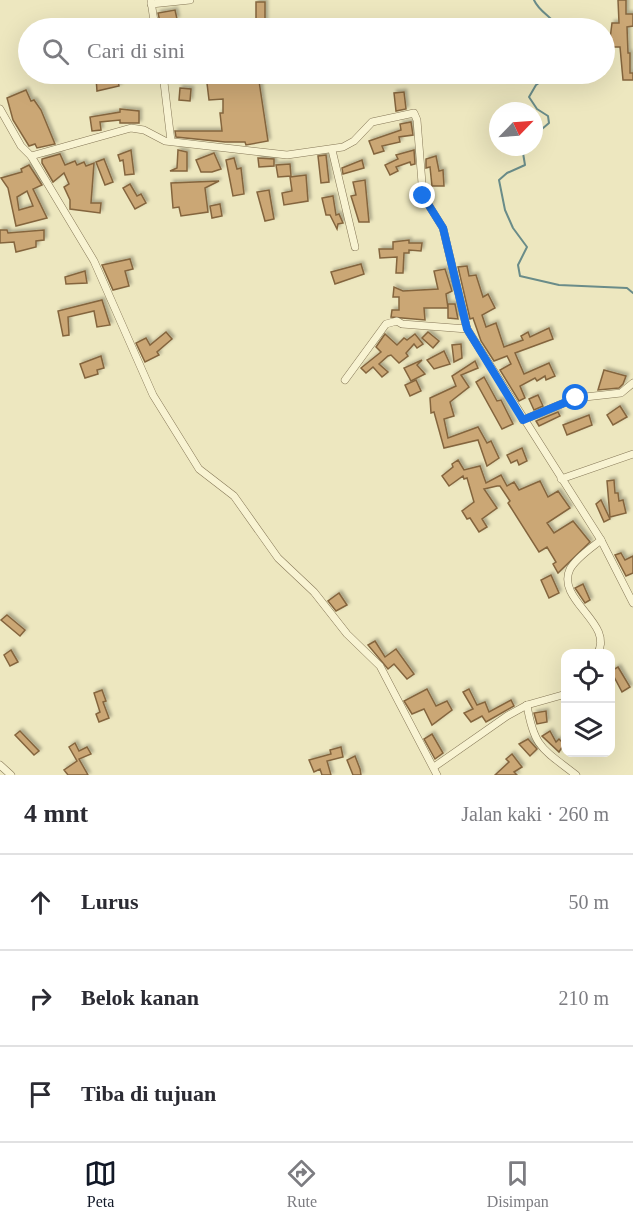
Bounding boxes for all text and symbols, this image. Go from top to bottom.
search box [18,18,615,84]
icon: search [39,35,72,68]
text: Cari di sini [87,38,185,63]
north arrow [489,102,543,156]
route end [409,182,435,208]
route start [562,384,588,410]
map controls [561,649,615,757]
button: locate [561,649,615,703]
button: layers [561,703,615,757]
text: 4 mnt [24,799,88,828]
text: Jalan kaki · 260 m [461,803,609,825]
icon: ahead [24,886,57,919]
text: Lurus [81,889,138,914]
text: 50 m [568,891,609,913]
icon: right [24,982,57,1015]
text: Belok kanan [81,985,199,1010]
text: 210 m [558,987,609,1009]
icon: arrive [24,1078,57,1111]
text: Tiba di tujuan [81,1081,216,1106]
tab: Peta [84,1157,117,1211]
tab: Rute [285,1157,318,1211]
tab: Disimpan [487,1157,549,1211]

